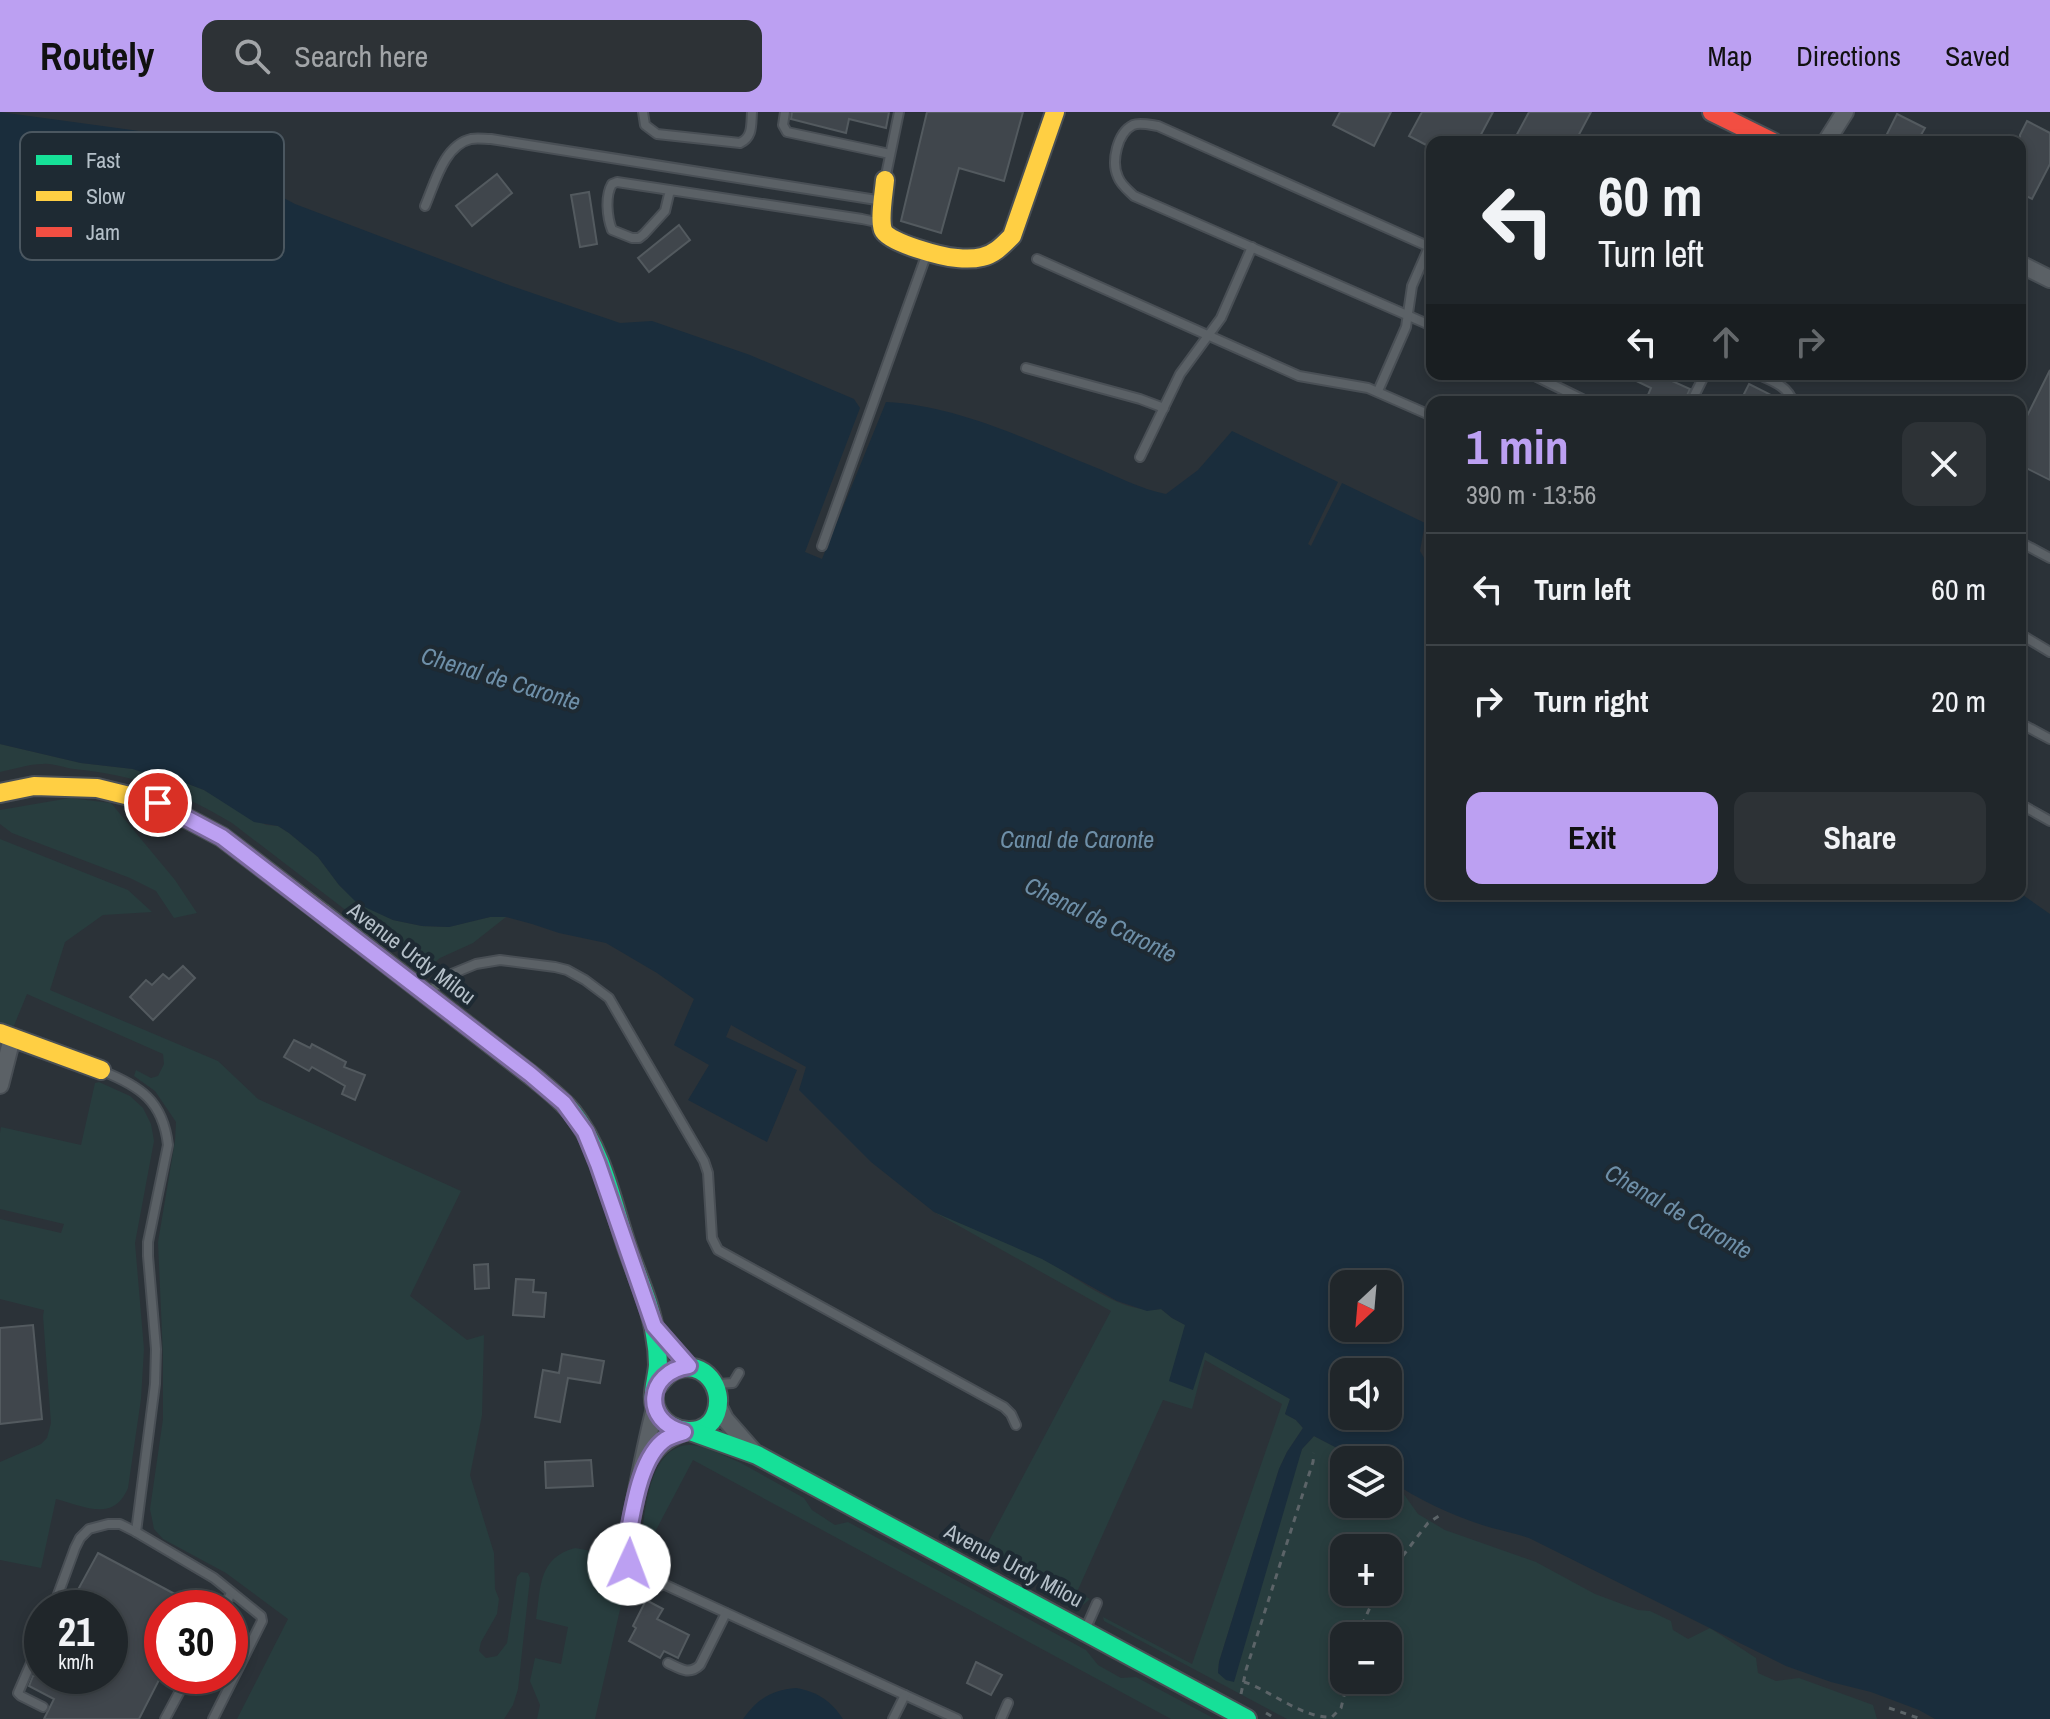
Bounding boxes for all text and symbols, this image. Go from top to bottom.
search box [202,20,762,92]
text: Routely [40,31,154,82]
icon: search [230,34,274,78]
text: Search here [294,36,428,76]
text: Map [1708,37,1752,75]
text: Directions [1796,37,1901,75]
text: Saved [1945,37,2010,75]
legend [20,132,284,260]
text: Fast [86,145,120,175]
text: 60 m [1598,158,1703,233]
icon: left [1466,168,1570,272]
text: Slow [86,181,125,211]
text: Jam [86,217,120,247]
text: Turn left [1598,230,1704,278]
icon: left [1620,320,1664,364]
icon: ahead [1704,320,1748,364]
icon: right [1788,320,1832,364]
text: 1 min [1466,414,1569,479]
button: close [1902,422,1986,506]
text: 390 m · 13:56 [1466,477,1596,512]
icon: left [1466,567,1510,611]
text: Turn left [1534,569,1631,609]
text: 60 m [1931,569,1986,609]
water label: Chenal de Caronte [417,639,585,717]
icon: right [1466,679,1510,723]
text: Turn right [1534,681,1648,721]
text: 20 m [1931,681,1986,721]
pin [124,769,192,837]
icon: arrive [136,781,180,825]
button: Exit [1466,792,1718,884]
button: Share [1734,792,1986,884]
water label: Canal de Caronte [1000,823,1154,855]
water label: Chenal de Caronte [1020,868,1182,970]
street label: Avenue Urdy Milou [341,894,482,1011]
water label: Chenal de Caronte [1599,1156,1759,1266]
north arrow [1330,1270,1402,1342]
map controls [1330,1270,1402,1694]
button: sound [1330,1358,1402,1430]
button: layers [1330,1446,1402,1518]
street label: Avenue Urdy Milou [938,1515,1089,1614]
position arrow [587,1522,671,1606]
button: + [1330,1534,1402,1606]
speed limit sign: 30 [144,1590,248,1694]
text: 21 [58,1605,94,1658]
button: − [1330,1622,1402,1694]
text: km/h [58,1648,94,1675]

